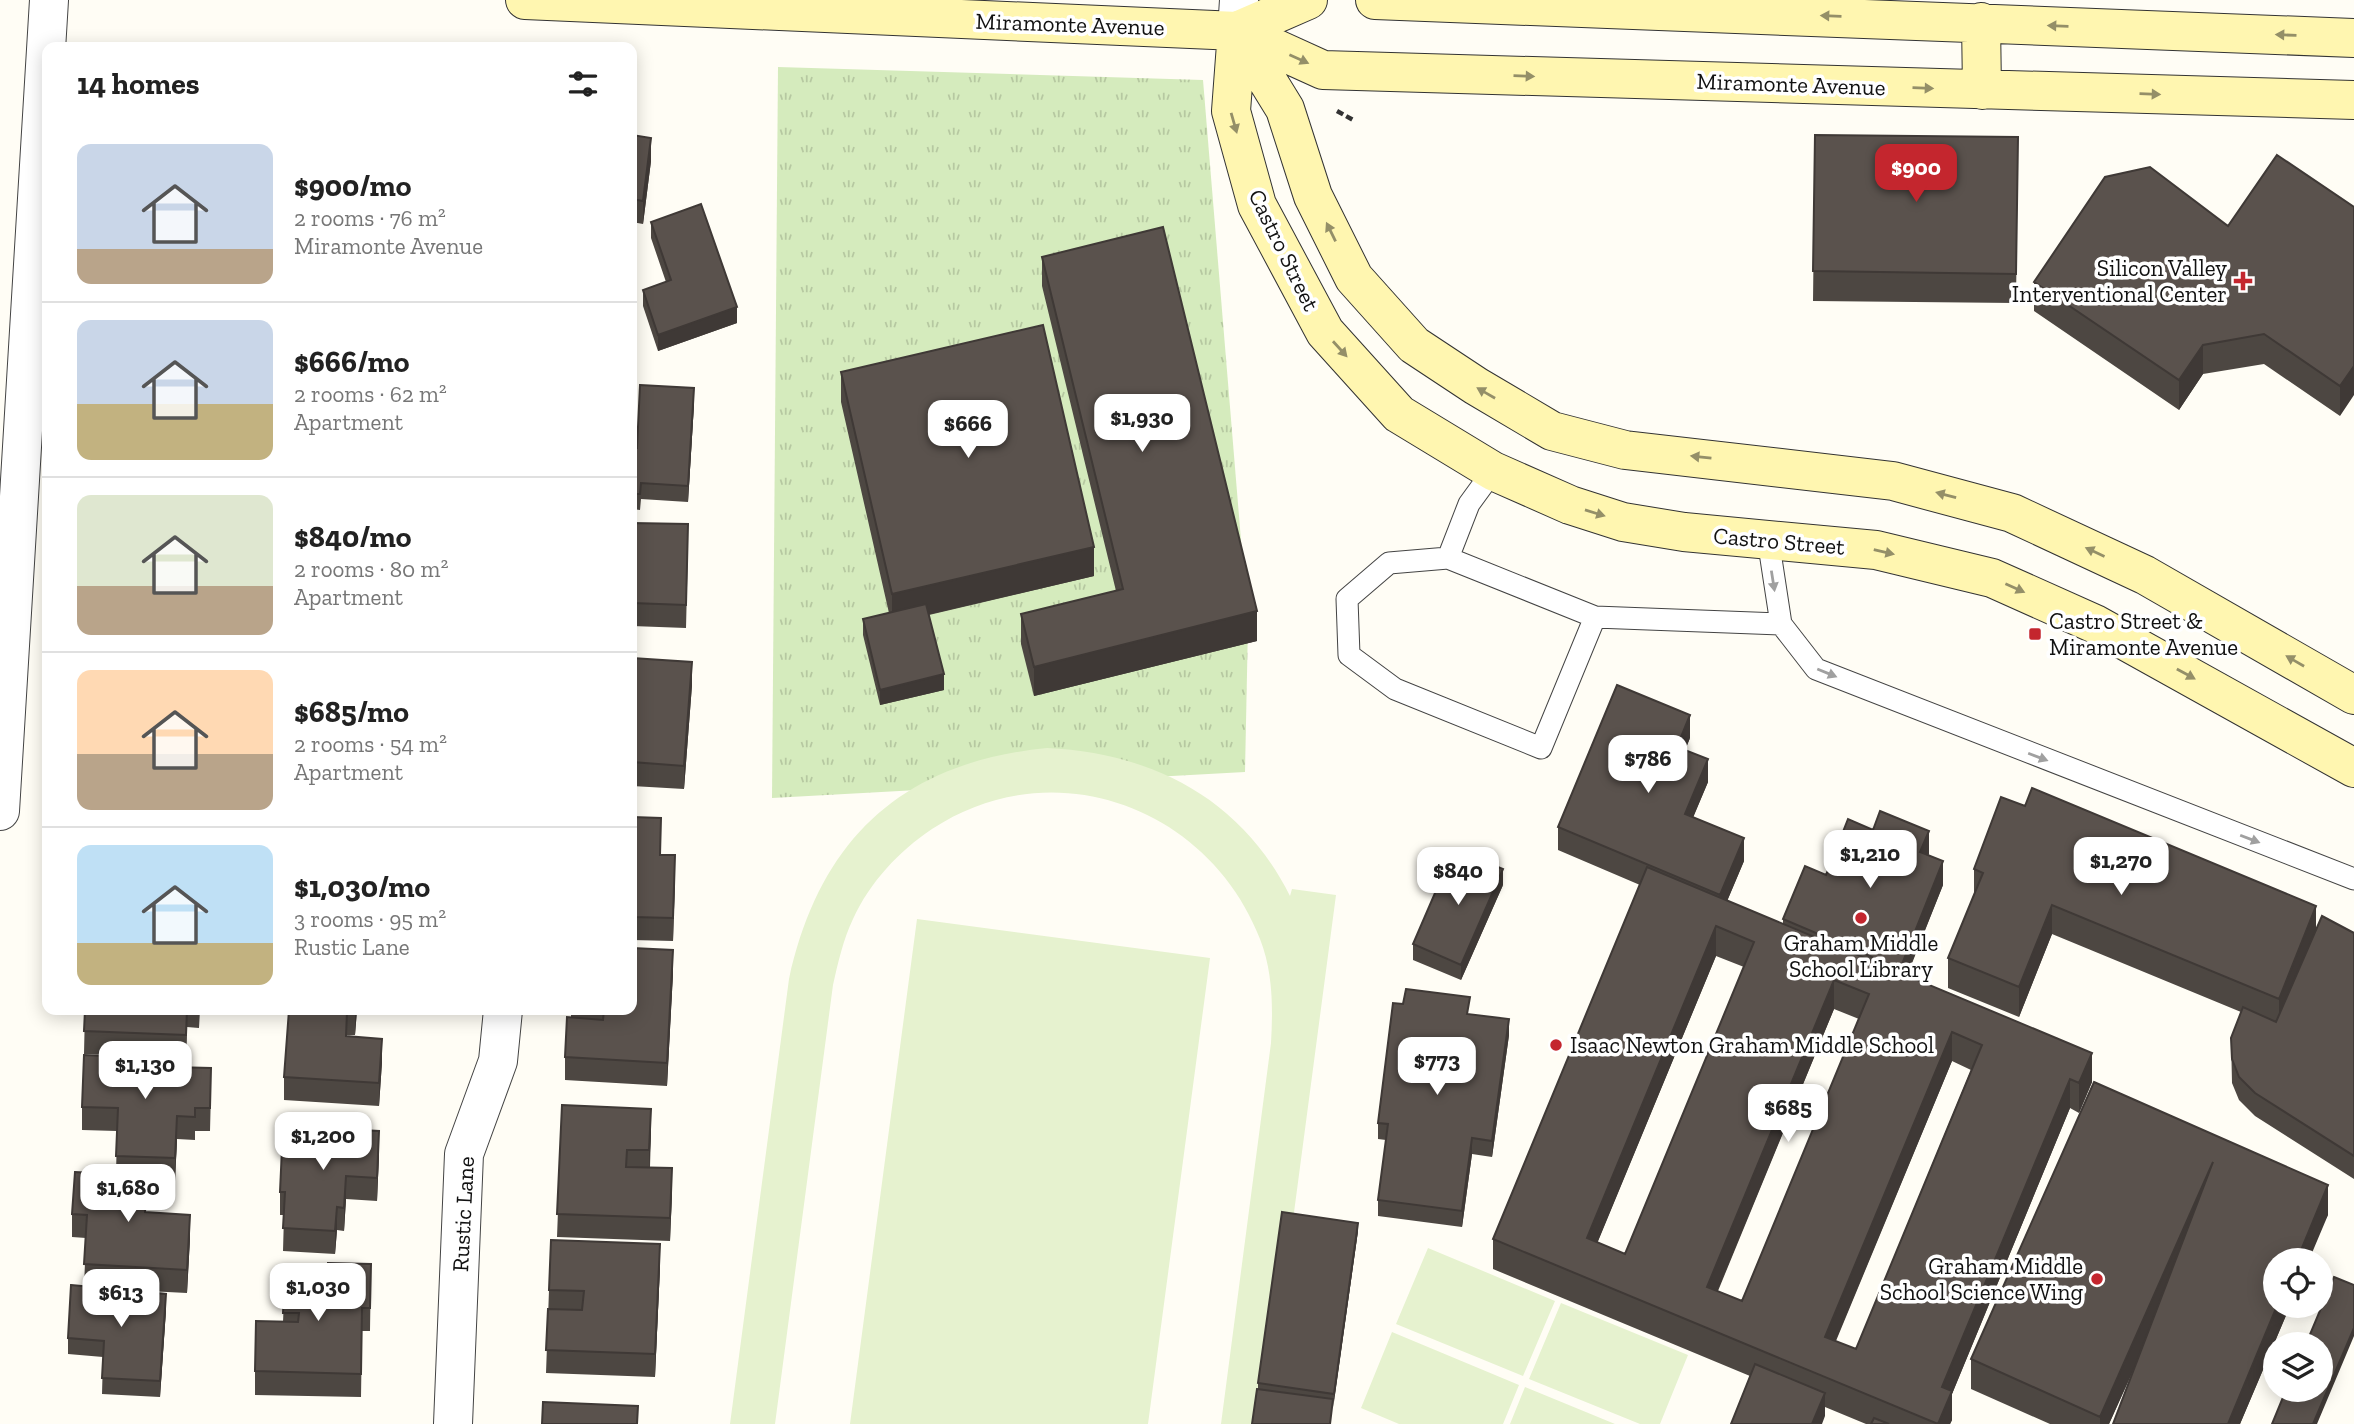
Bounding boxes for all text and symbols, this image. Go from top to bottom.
street label: Miramonte Avenue [975,7,1165,41]
one-way arrow [1820,11,1842,22]
one-way arrow [2047,20,2069,31]
one-way arrow [2275,29,2297,40]
one-way arrow [1289,53,1309,65]
icon: filters [564,65,602,103]
text: 14 homes [77,66,200,102]
street label: Miramonte Avenue [1696,67,1886,101]
one-way arrow [1513,70,1535,81]
one-way arrow [1912,82,1934,93]
one-way arrow [2140,89,2162,100]
one-way arrow [1229,112,1240,134]
pin: $900 [1875,144,1957,204]
text: $900 [1891,153,1941,181]
text: $900/mo [294,168,411,204]
icon: home [133,172,217,256]
street label: Castro Street [1243,185,1326,316]
text: 2 rooms · 76 m² [294,204,446,232]
one-way arrow [1326,222,1337,242]
text: Miramonte Avenue [294,232,483,260]
place label: Silicon Valley Interventional Center [2012,254,2227,308]
marker: Silicon Valley Interventional Center [2233,271,2253,291]
one-way arrow [1332,340,1348,357]
text: $666/mo [294,344,409,380]
icon: home [133,348,217,432]
text: 2 rooms · 62 m² [294,380,447,408]
one-way arrow [1477,386,1496,399]
pin: $1,930 [1085,394,1199,454]
pin: $666 [927,400,1009,460]
text: $1,930 [1110,403,1174,431]
text: Apartment [294,408,403,436]
text: $666 [944,409,992,437]
one-way arrow [1689,451,1711,462]
one-way arrow [1935,489,1957,500]
one-way arrow [1585,508,1606,519]
text: $840/mo [294,519,411,555]
street label: Castro Street [1712,521,1846,561]
icon: home [133,523,217,607]
one-way arrow [2085,546,2105,557]
one-way arrow [1873,547,1895,558]
text: 2 rooms · 80 m² [294,555,448,583]
one-way arrow [1768,570,1779,592]
text: Apartment [294,583,403,611]
one-way arrow [2005,583,2026,594]
place label: Castro Street & Miramonte Avenue [2049,607,2238,661]
marker: Castro Street & Miramonte Avenue [2027,626,2043,642]
one-way arrow [2285,655,2304,667]
one-way arrow [1816,667,1837,678]
one-way arrow [2176,668,2195,680]
text: $685/mo [294,694,409,730]
icon: home [133,698,217,782]
text: 2 rooms · 54 m² [294,730,447,758]
pin: $786 [1607,736,1689,795]
text: $786 [1624,744,1672,772]
one-way arrow [2028,751,2049,762]
text: Apartment [294,758,403,786]
pin: $1,210 [1813,830,1927,890]
one-way arrow [2240,833,2261,844]
pin: $1,270 [2064,838,2178,897]
text: $1,210 [1840,839,1900,867]
text: $1,270 [2090,846,2152,874]
pin: $840 [1417,848,1499,907]
text: $840 [1433,856,1483,884]
text: $1,030/mo [294,869,430,905]
icon: home [133,873,217,957]
text: 3 rooms · 95 m² [294,905,446,933]
marker: Graham Middle School Library [1853,910,1869,926]
place label: Graham Middle School Library [1784,929,1938,983]
text: Rustic Lane [294,933,410,961]
place label: Isaac Newton Graham Middle School [1570,1031,1934,1059]
marker: Isaac Newton Graham Middle School [1548,1037,1564,1053]
pin: $773 [1396,1038,1478,1097]
pin: $1,130 [88,1042,202,1101]
text: $773 [1414,1046,1460,1074]
text: $1,130 [115,1050,175,1078]
pin: $685 [1747,1084,1829,1144]
text: $685 [1764,1093,1812,1121]
pin: $1,200 [266,1112,380,1172]
text: $1,200 [291,1121,355,1149]
street label: Rustic Lane [446,1156,480,1272]
pin: $1,680 [71,1164,185,1224]
text: $1,680 [96,1173,160,1201]
map controls [2263,1248,2333,1402]
button: locate [2263,1248,2333,1318]
place label: Graham Middle School Science Wing [1880,1252,2083,1306]
pin: $1,030 [261,1264,375,1323]
pin: $613 [80,1270,162,1329]
marker: Graham Middle School Science Wing [2089,1271,2105,1287]
text: $1,030 [286,1272,350,1300]
text: $613 [98,1278,144,1306]
button: layers [2263,1332,2333,1402]

